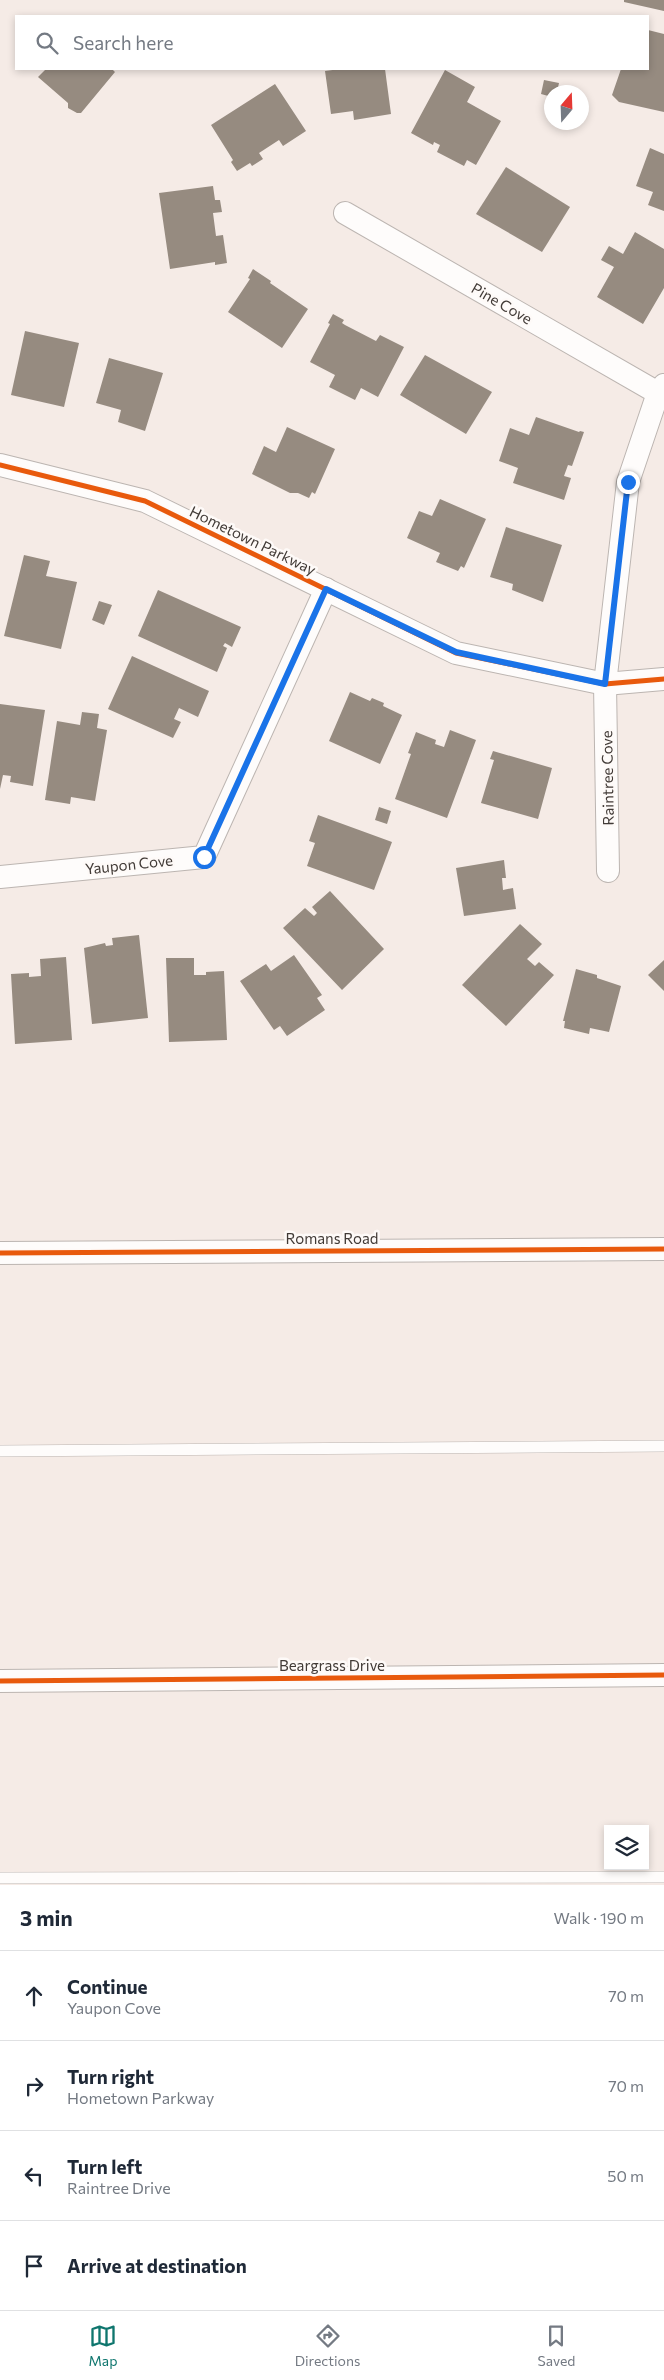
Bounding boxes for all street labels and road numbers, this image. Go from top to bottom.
street label: Pine Cove [469,278,536,328]
street label: Hometown Parkway [187,502,319,578]
street label: Raintree Cove [597,730,617,826]
street label: Yaupon Cove [84,850,174,878]
street label: Romans Road [286,1229,378,1247]
street label: Beargrass Drive [279,1656,385,1674]

